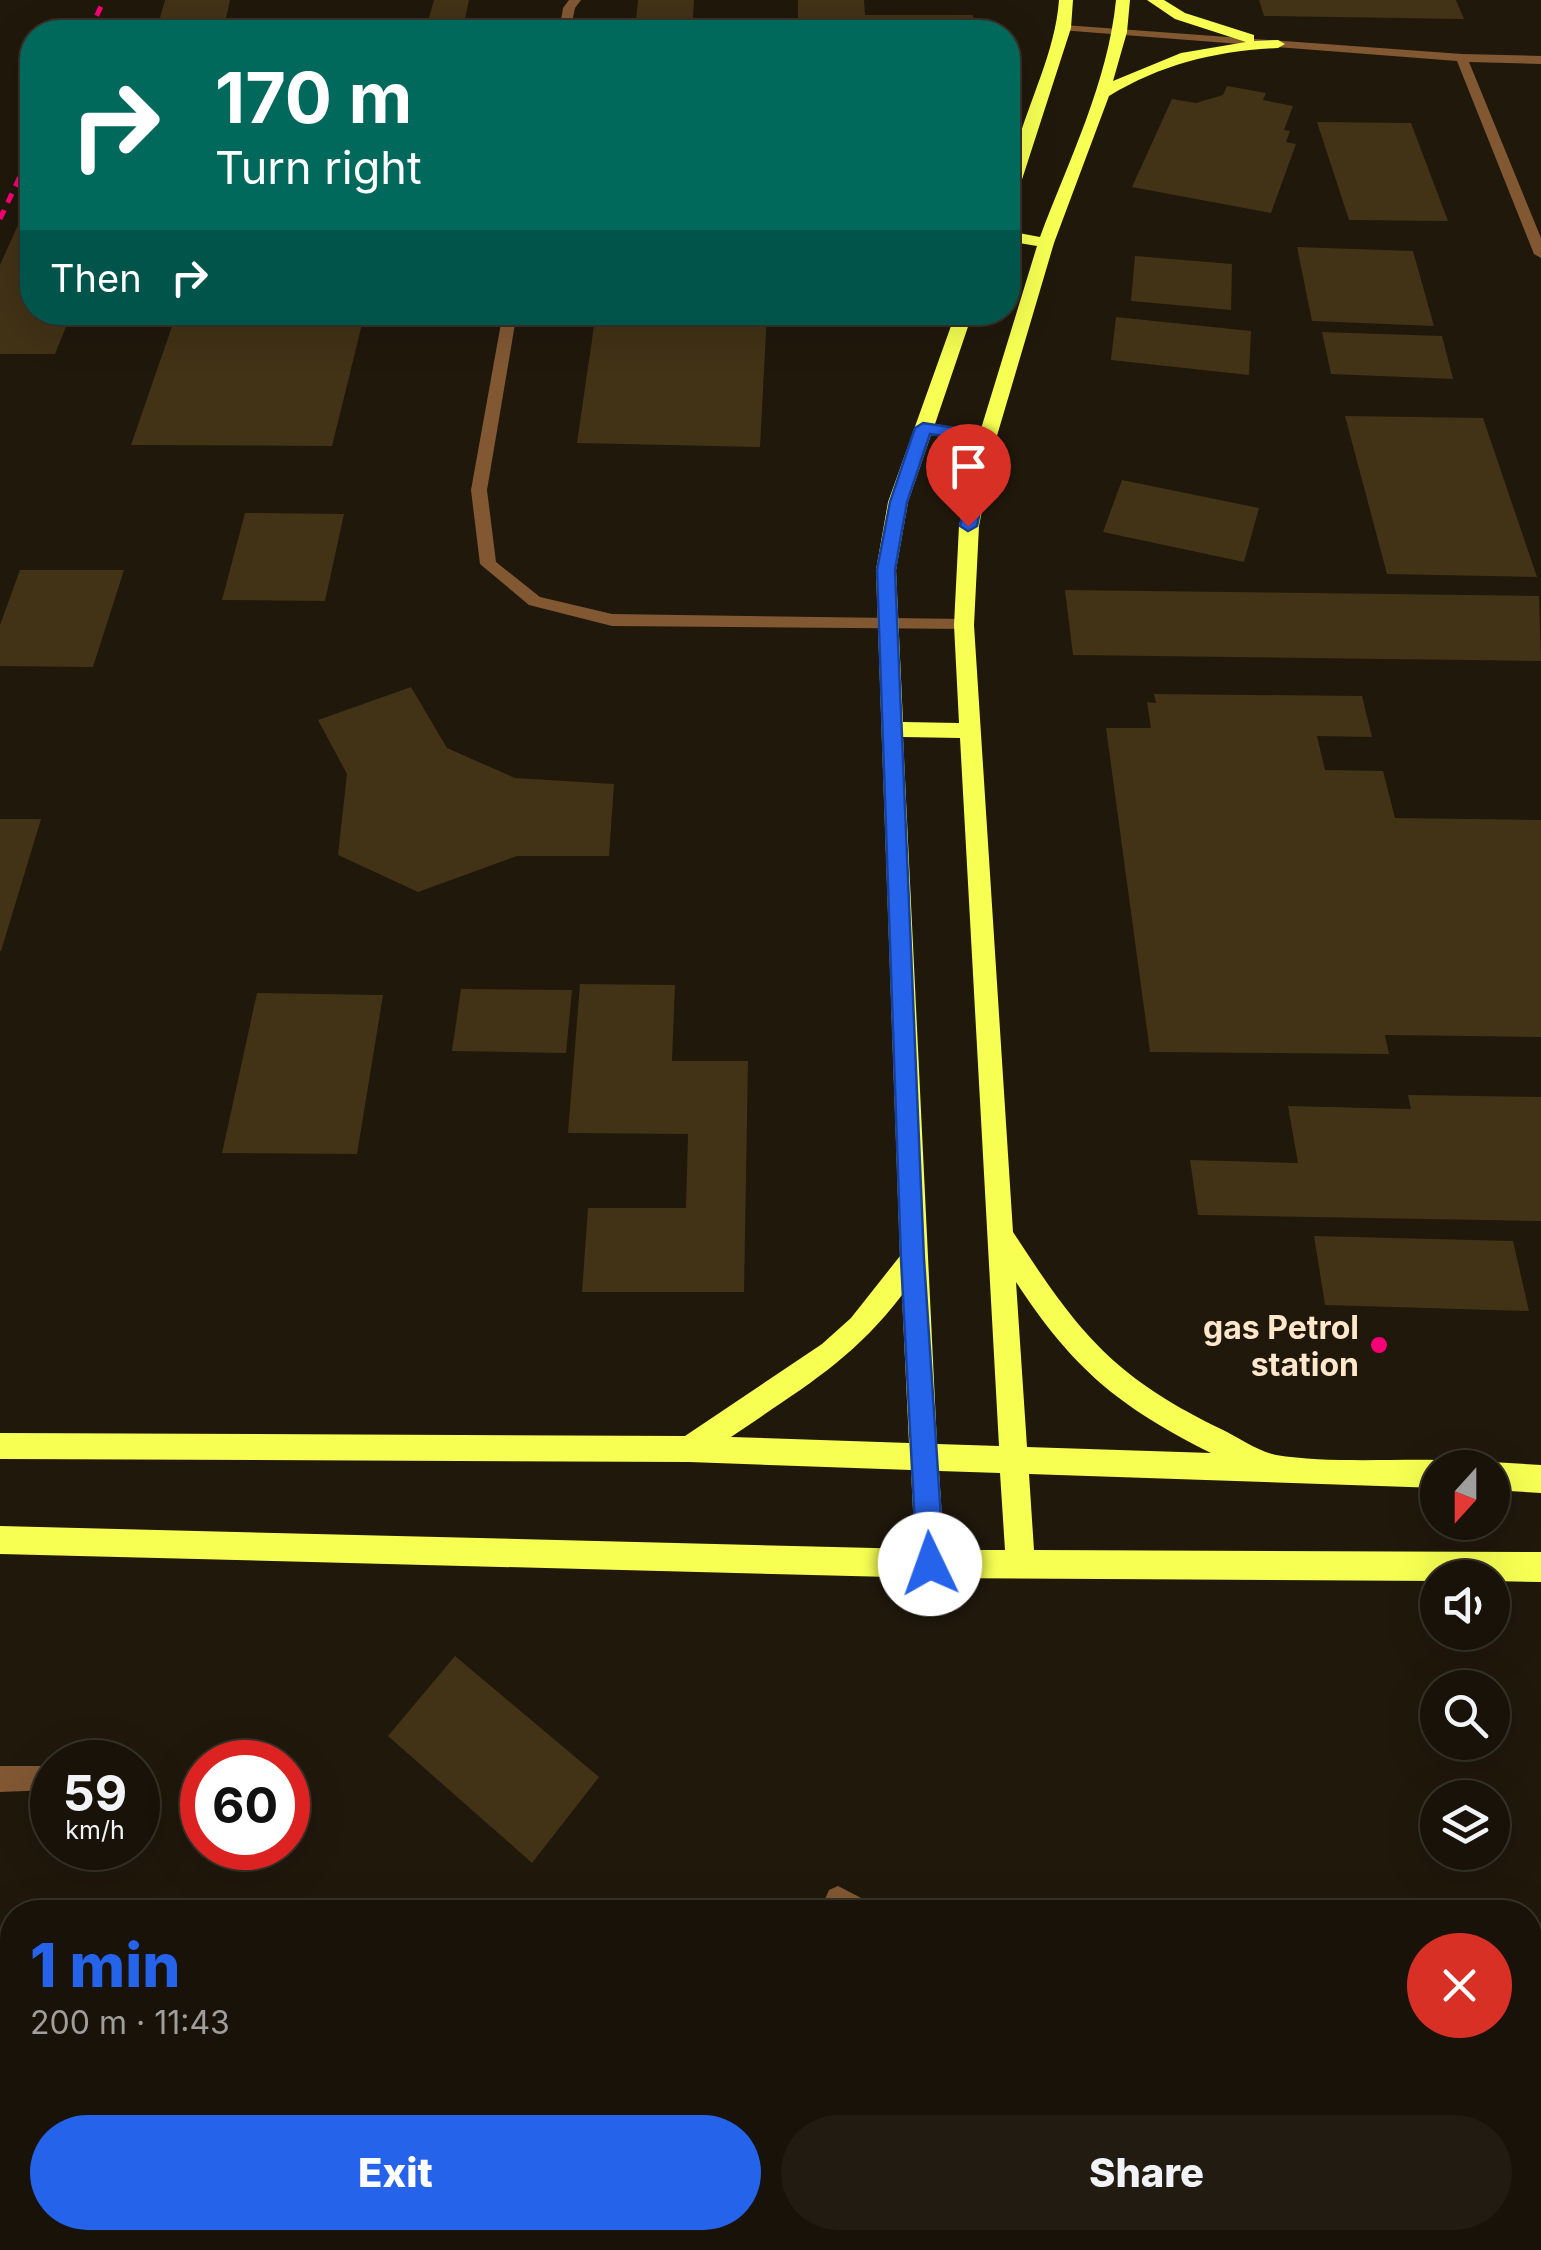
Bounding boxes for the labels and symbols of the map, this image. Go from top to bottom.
pin [926,424,1011,527]
place label: gas Petrol station [1203,1308,1359,1384]
marker: gas Petrol station [1368,1334,1390,1356]
north arrow [1420,1450,1510,1540]
position arrow [878,1512,982,1616]
speed limit sign: 60 [180,1740,310,1870]

